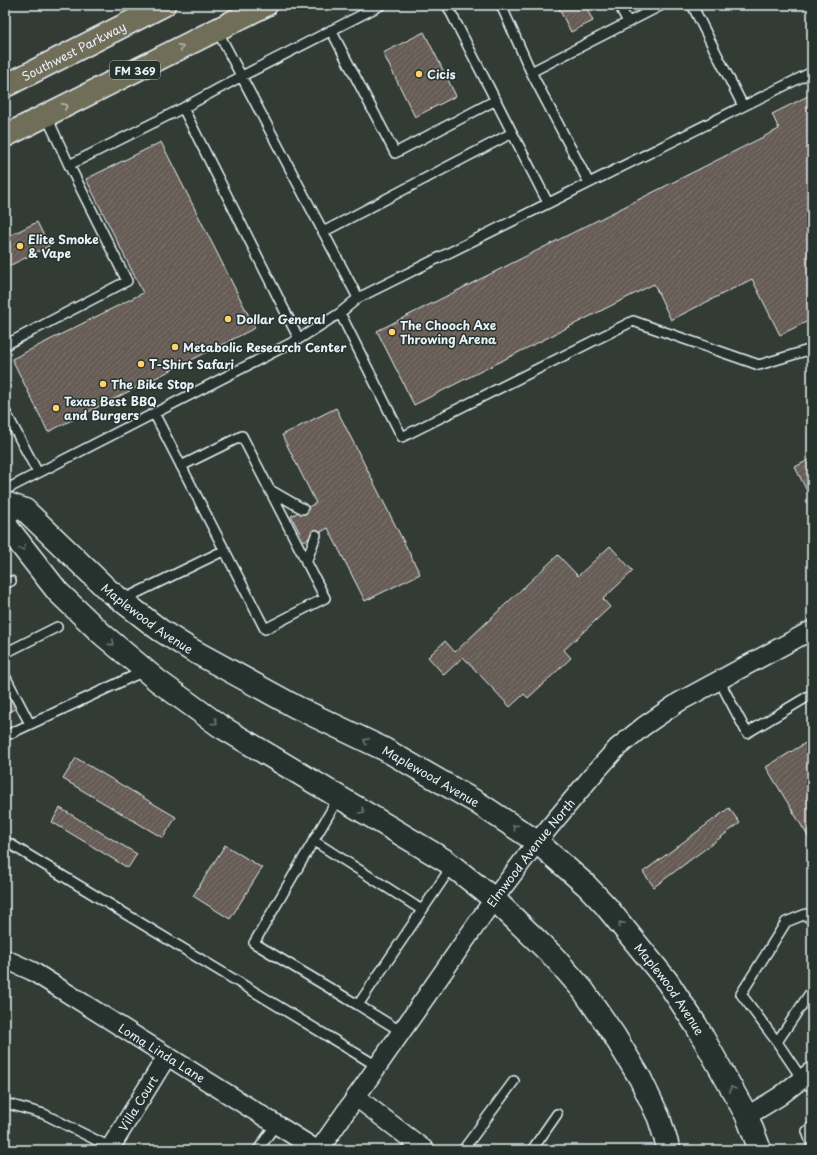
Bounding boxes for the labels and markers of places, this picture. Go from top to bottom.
place label: Cicis [427,65,456,83]
marker: Cicis [414,69,424,79]
place label: Elite Smoke & Vape [28,230,99,262]
marker: Elite Smoke & Vape [15,241,25,251]
place label: Dollar General [236,310,326,328]
marker: Dollar General [223,314,233,324]
place label: The Chooch Axe Throwing Arena [400,316,497,348]
marker: The Chooch Axe Throwing Arena [387,327,397,337]
place label: Metabolic Research Center [183,338,347,356]
marker: Metabolic Research Center [170,342,180,352]
place label: T-Shirt Safari [149,355,234,373]
marker: T-Shirt Safari [136,359,146,369]
place label: The Bike Stop [111,375,194,393]
marker: The Bike Stop [98,379,108,389]
place label: Texas Best BBQ and Burgers [64,392,156,424]
marker: Texas Best BBQ and Burgers [51,403,61,413]

